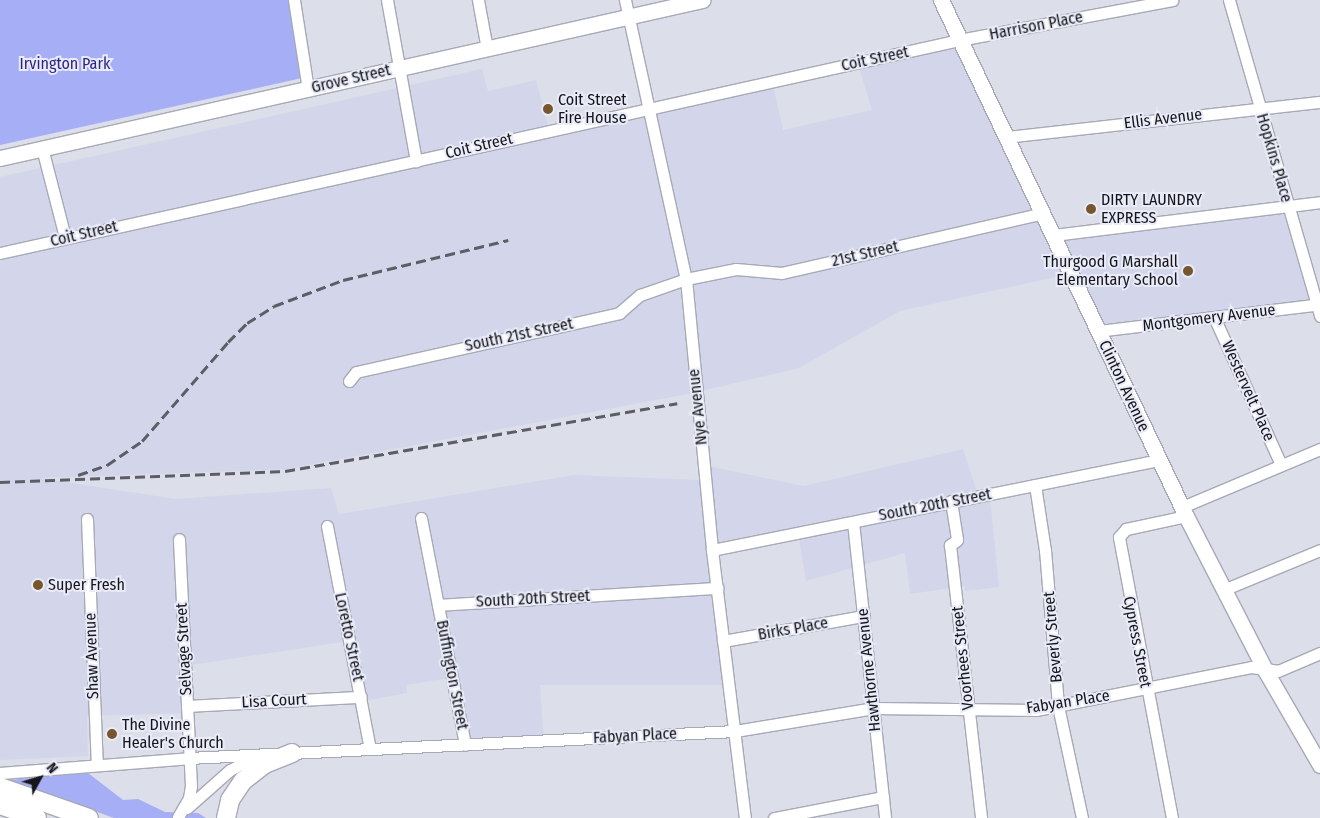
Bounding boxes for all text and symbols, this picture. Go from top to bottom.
street label: Harrison Place [988,8,1084,44]
street label: Coit Street [839,42,911,76]
park label: Irvington Park [20,54,110,74]
street label: Grove Street [310,61,392,97]
place label: Coit Street Fire House [558,90,627,128]
marker: Coit Street Fire House [542,103,554,115]
street label: Ellis Avenue [1123,105,1203,133]
street label: Hopkins Place [1252,111,1296,205]
street label: Coit Street [443,129,515,163]
place label: DIRTY LAUNDRY EXPRESS [1101,190,1202,228]
marker: DIRTY LAUNDRY EXPRESS [1085,203,1097,215]
street label: Coit Street [48,217,120,251]
street label: 21st Street [830,237,900,271]
place label: Thurgood G Marshall Elementary School [1043,252,1178,290]
marker: Thurgood G Marshall Elementary School [1182,265,1194,277]
street label: Montgomery Avenue [1141,300,1277,336]
street label: South 21st Street [463,314,575,356]
street label: Clinton Avenue [1095,337,1153,435]
street label: Westervelt Place [1217,338,1279,444]
street label: Nye Avenue [684,368,712,446]
street label: South 20th Street [877,485,993,525]
place label: Super Fresh [48,575,125,595]
marker: Super Fresh [32,579,44,591]
street label: South 20th Street [475,586,591,612]
street label: Loretto Street [330,591,368,683]
street label: Beverly Street [1039,591,1067,683]
street label: Cypress Street [1119,595,1155,689]
street label: Selvage Street [172,602,196,696]
street label: Voorhees Street [948,605,978,711]
street label: Hawthorne Avenue [853,607,885,733]
street label: Shaw Avenue [81,612,103,700]
street label: Birks Place [756,613,830,645]
street label: Buffington Street [432,619,472,731]
street label: Fabyan Place [1025,686,1111,718]
street label: Lisa Court [241,690,307,712]
place label: The Divine Healer's Church [122,715,224,753]
street label: Fabyan Place [593,724,677,748]
marker: The Divine Healer's Church [106,728,118,740]
north arrow [15,753,65,803]
text: N [43,760,61,777]

